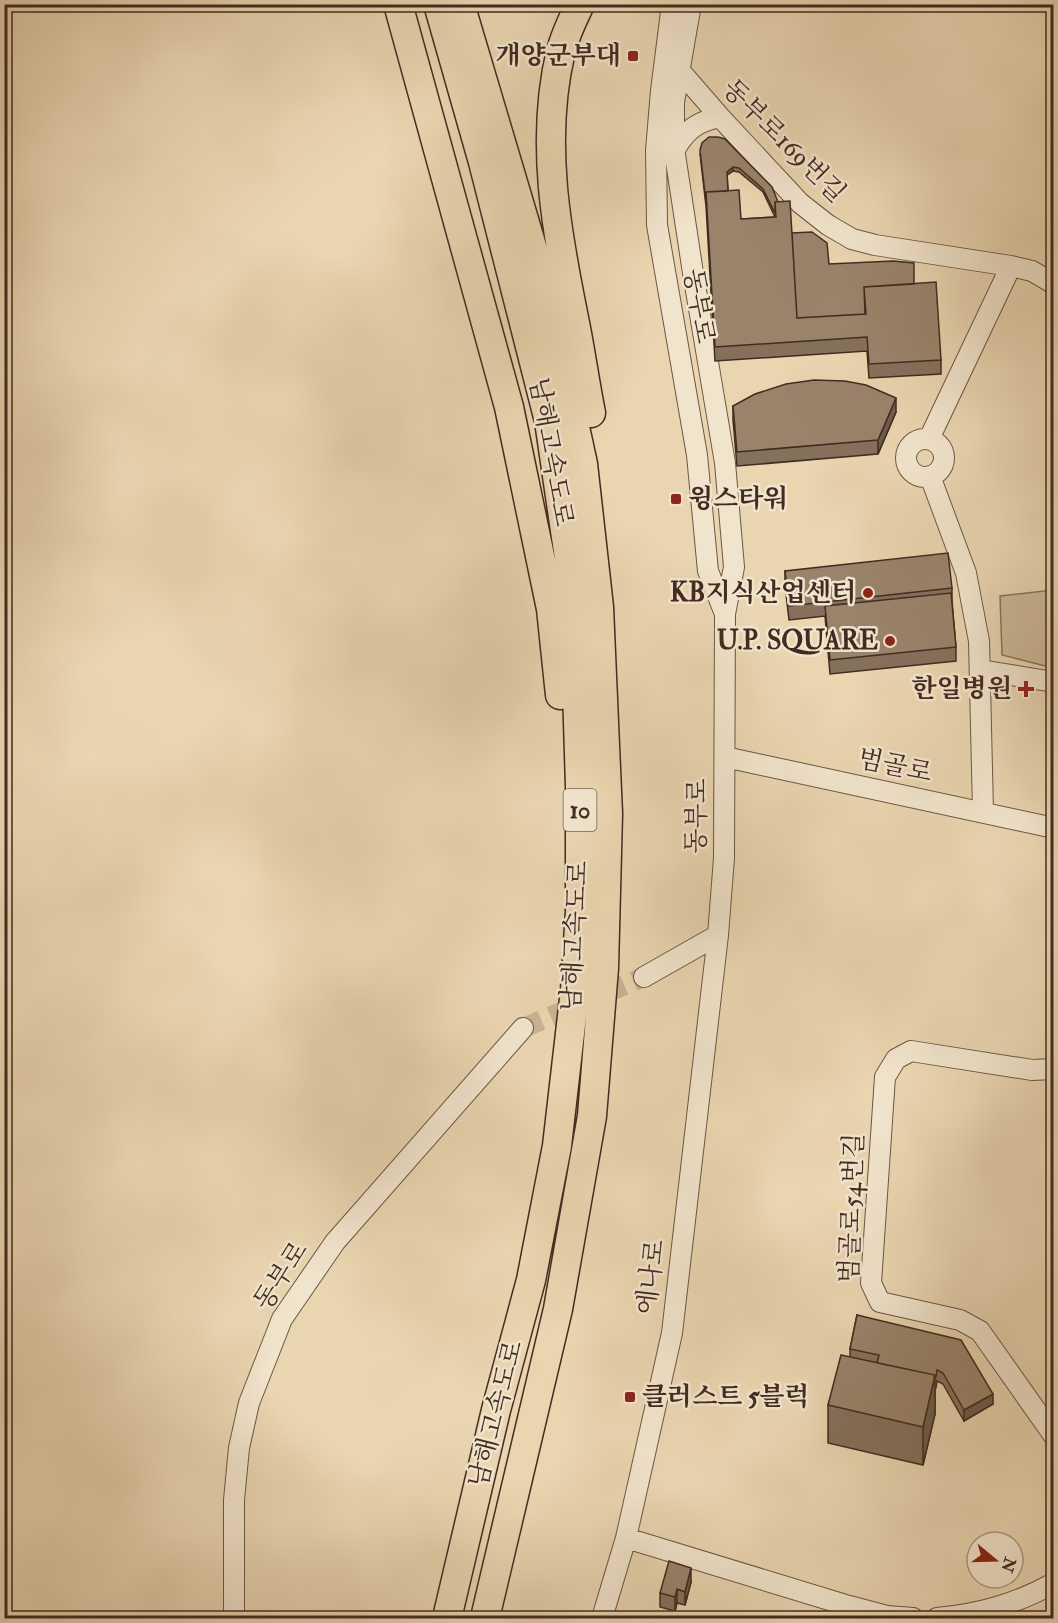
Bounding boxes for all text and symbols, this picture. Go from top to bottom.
place label: 개양군부대 [495,40,621,72]
marker: 개양군부대 [626,49,640,63]
street label: 동부로169번길 [716,73,852,209]
street label: 동부로 [677,266,721,346]
street label: 남해고속도로 [522,375,580,529]
place label: 윙스타워 [688,483,788,515]
marker: 윙스타워 [669,492,683,506]
place label: KB지식산업센터 [670,577,856,609]
marker: KB지식산업센터 [861,586,875,600]
place label: U.P. SQUARE [717,625,878,657]
marker: U.P. SQUARE [883,634,897,648]
place label: 한일병원 [912,673,1012,705]
marker: 한일병원 [1017,680,1035,698]
street label: 범골로 [855,743,935,789]
street label: 동부로 [680,778,714,854]
road number: 10 [564,789,596,831]
street label: 남해고속도로 [555,860,595,1012]
street label: 범골로54번길 [833,1132,871,1284]
street label: 동부로 [247,1236,315,1316]
street label: 에나로 [631,1238,671,1316]
street label: 남해고속도로 [462,1337,530,1491]
place label: 클러스트 5블럭 [642,1381,810,1413]
marker: 클러스트 5블럭 [623,1390,637,1404]
north arrow [965,1530,1025,1590]
text: N [996,1554,1020,1575]

